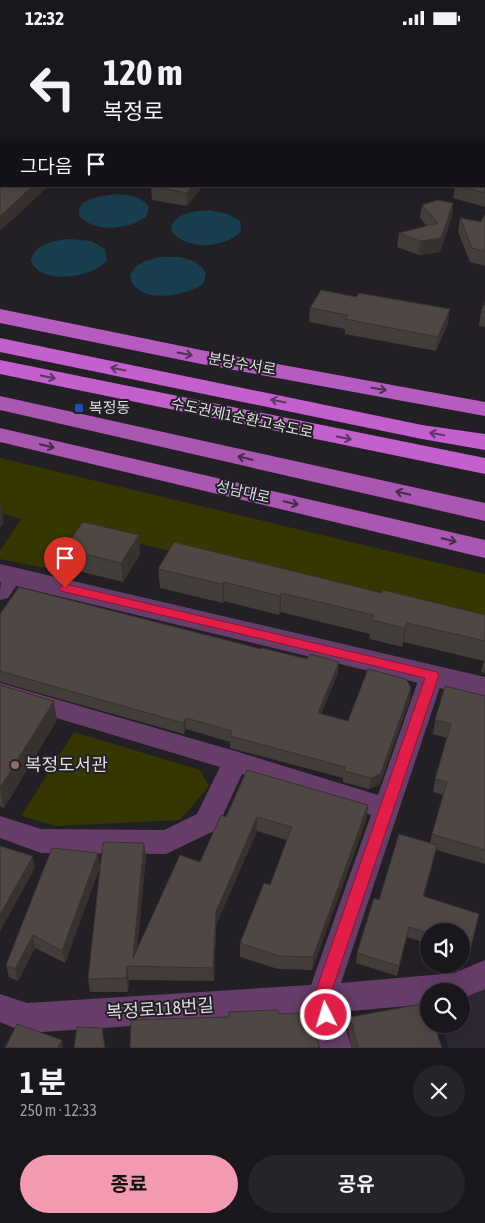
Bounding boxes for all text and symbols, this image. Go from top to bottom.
text: 12:32 [25,7,64,29]
text: 120 m [103,52,182,92]
icon: left [20,55,85,120]
text: 복정로 [103,98,164,124]
icon: arrive [82,150,110,178]
text: 그다음 [20,155,72,177]
one-way arrow [177,349,193,359]
street label: 분당수서로 [207,349,278,378]
one-way arrow [111,363,127,373]
one-way arrow [39,373,55,382]
one-way arrow [371,385,387,395]
street label: 수도권제1순환고속도로 [169,394,315,441]
one-way arrow [270,396,286,406]
place label: 복정동 [89,399,130,416]
marker: 복정동 [73,402,85,414]
one-way arrow [429,429,445,439]
one-way arrow [336,434,352,444]
one-way arrow [39,442,55,451]
one-way arrow [237,453,253,462]
street label: 성남대로 [214,477,272,506]
one-way arrow [396,488,412,497]
one-way arrow [282,499,298,508]
one-way arrow [441,536,457,545]
pin [44,537,86,588]
icon: arrive [51,544,79,572]
place label: 복정도서관 [25,754,108,775]
marker: 복정도서관 [9,759,21,771]
map controls [420,923,470,1033]
button: sound [420,923,470,973]
button: search [420,983,470,1033]
position arrow [299,988,351,1040]
street label: 복정로118번길 [105,994,215,1023]
text: 1 분 [20,1065,66,1099]
button: close [413,1065,465,1117]
text: 250 m · 12:33 [20,1101,97,1119]
button: 종료 [20,1155,238,1213]
button: 공유 [248,1155,465,1213]

